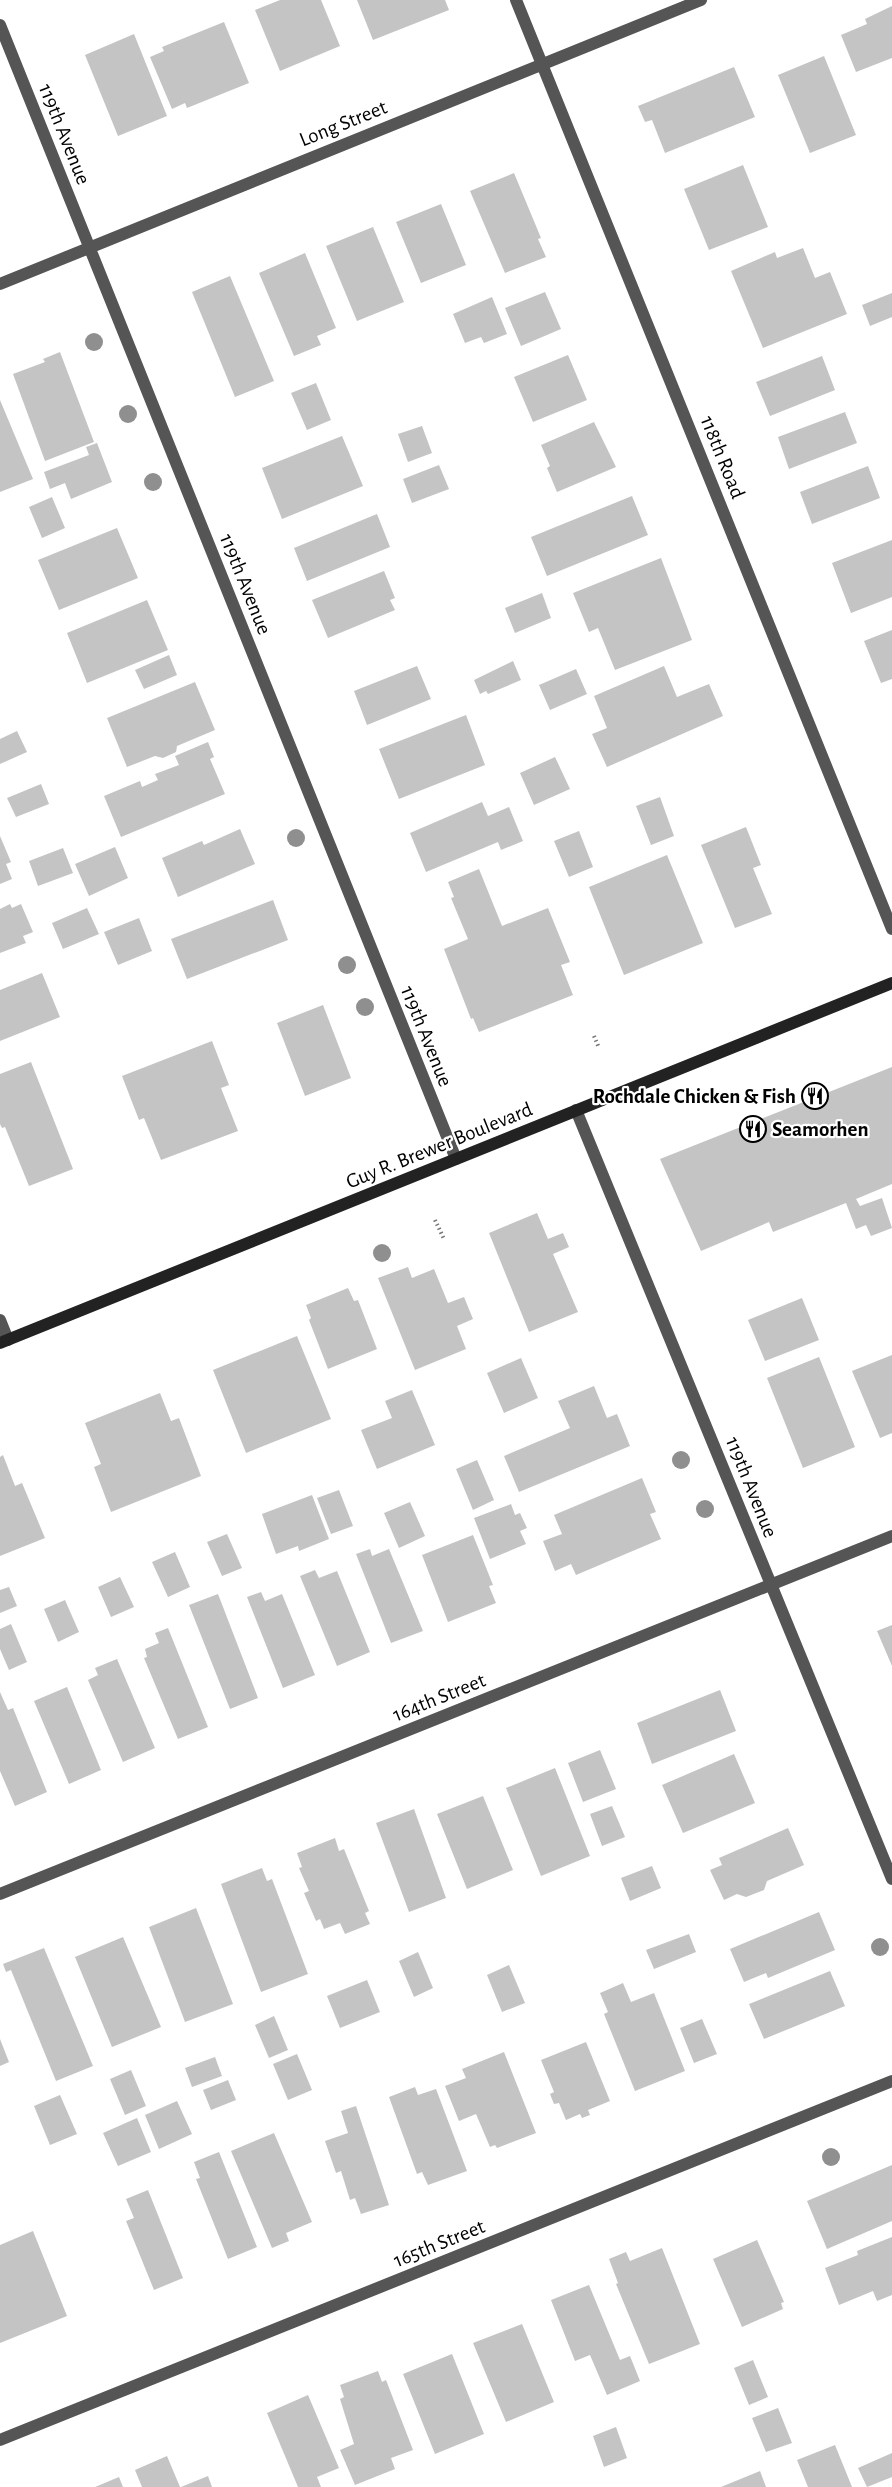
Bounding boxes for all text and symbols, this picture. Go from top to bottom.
street label: 119th Avenue [35,81,94,188]
street label: Long Street [296,96,390,151]
street label: 118th Road [696,413,749,502]
street label: 119th Avenue [216,531,275,638]
street label: 119th Avenue [397,983,456,1090]
restaurant icon: Rochdale Chicken & Fish [800,1081,830,1111]
place label: Rochdale Chicken & Fish [593,1086,796,1107]
street label: Guy R. Brewer Boulevard [343,1098,535,1192]
restaurant icon: Seamorhen [738,1114,768,1144]
place label: Seamorhen [772,1119,869,1140]
street label: 119th Avenue [722,1434,781,1541]
street label: 164th Street [390,1669,489,1726]
street label: 165th Street [391,2216,488,2271]

